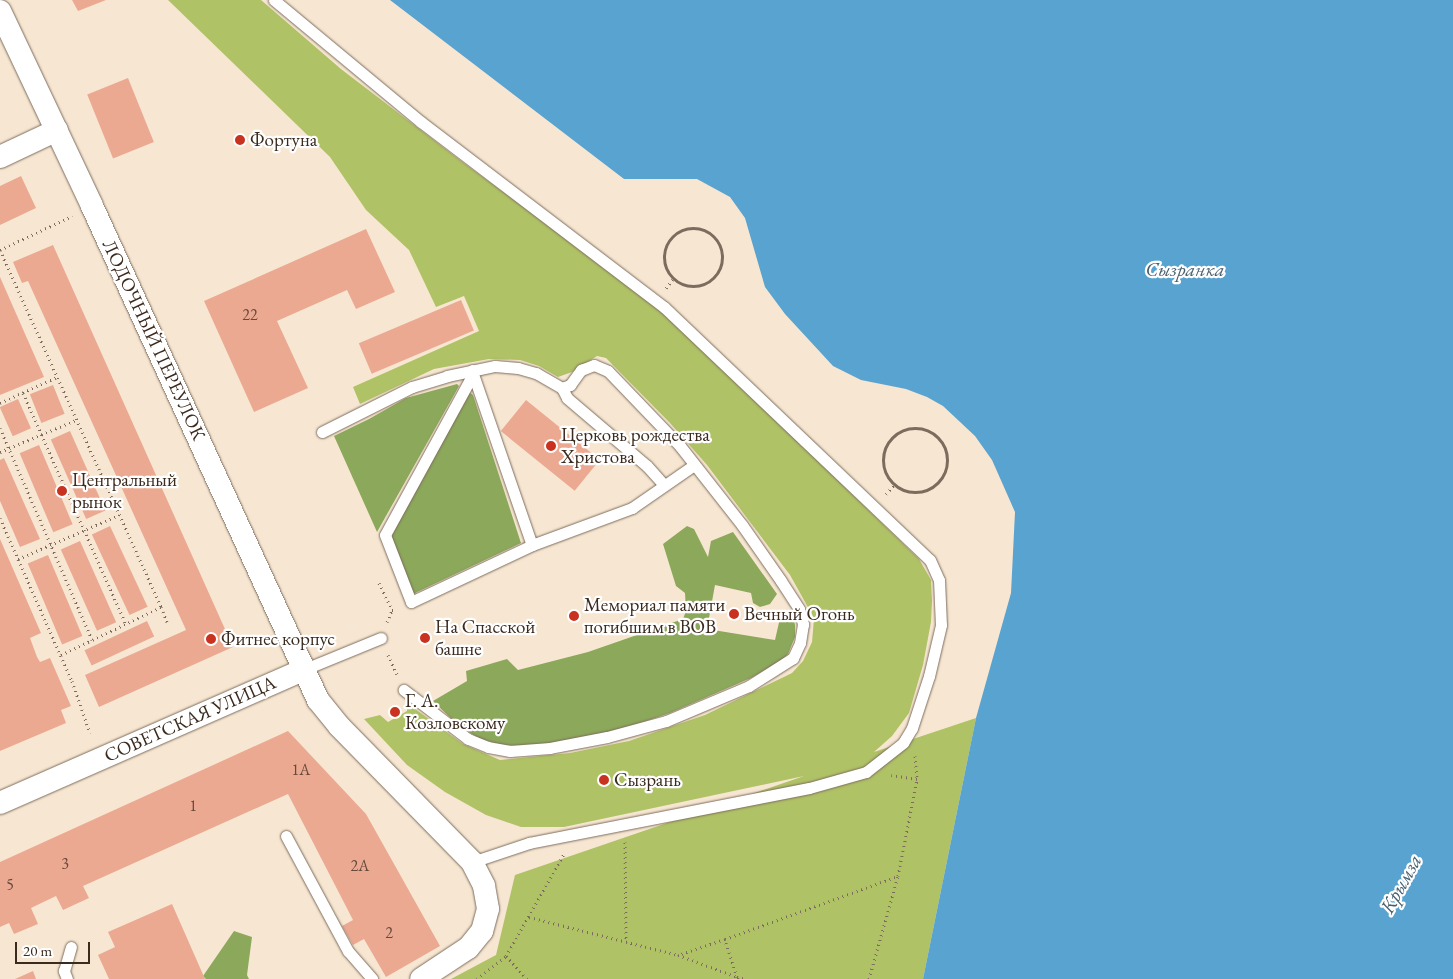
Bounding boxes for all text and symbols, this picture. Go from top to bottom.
place label: Фортуна [250,129,317,151]
marker: Фортуна [234,134,246,146]
street label: ЛОДОЧНЫЙ ПЕРЕУЛОК [98,236,210,444]
water label: Сызранка [1145,257,1225,281]
house number: 22 [242,305,258,325]
place label: Церковь рождества Христова [561,424,710,468]
marker: Церковь рождества Христова [545,440,557,452]
place label: Центральный рынок [72,469,177,513]
marker: Центральный рынок [56,485,68,497]
place label: Мемориал памяти погибшим в ВОВ [584,594,725,638]
place label: Вечный Огонь [744,603,855,625]
marker: Вечный Огонь [728,608,740,620]
marker: Мемориал памяти погибшим в ВОВ [568,610,580,622]
place label: На Спасской башне [435,616,535,660]
place label: Фитнес корпус [221,628,335,650]
marker: На Спасской башне [419,632,431,644]
marker: Фитнес корпус [205,633,217,645]
street label: СОВЕТСКАЯ УЛИЦА [101,671,279,767]
place label: Г. А. Козловскому [405,690,505,734]
marker: Г. А. Козловскому [389,706,401,718]
house number: 1А [292,760,310,780]
place label: Сызрань [614,769,681,791]
marker: Сызрань [598,774,610,786]
house number: 1 [189,796,197,816]
water label: Крымза [1375,850,1427,918]
house number: 3 [61,854,69,874]
house number: 2А [351,856,369,876]
house number: 5 [6,875,14,895]
house number: 2 [385,923,393,943]
scale bar [18,932,92,964]
text: 20 m [23,941,52,960]

